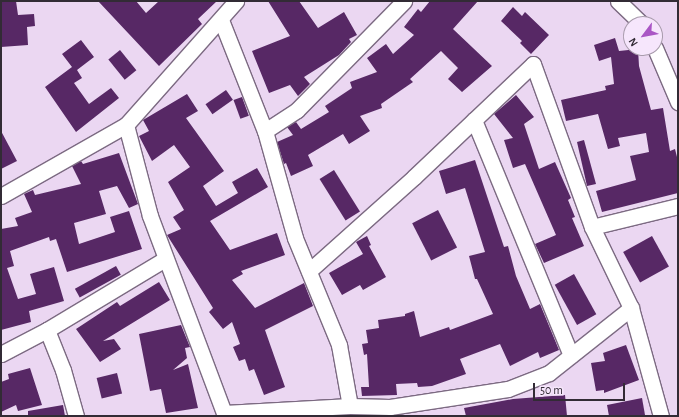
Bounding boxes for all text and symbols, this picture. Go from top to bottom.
north arrow [623,16,663,56]
text: N [627,36,640,48]
scale bar [535,375,627,401]
text: 50 m [540,384,563,396]

